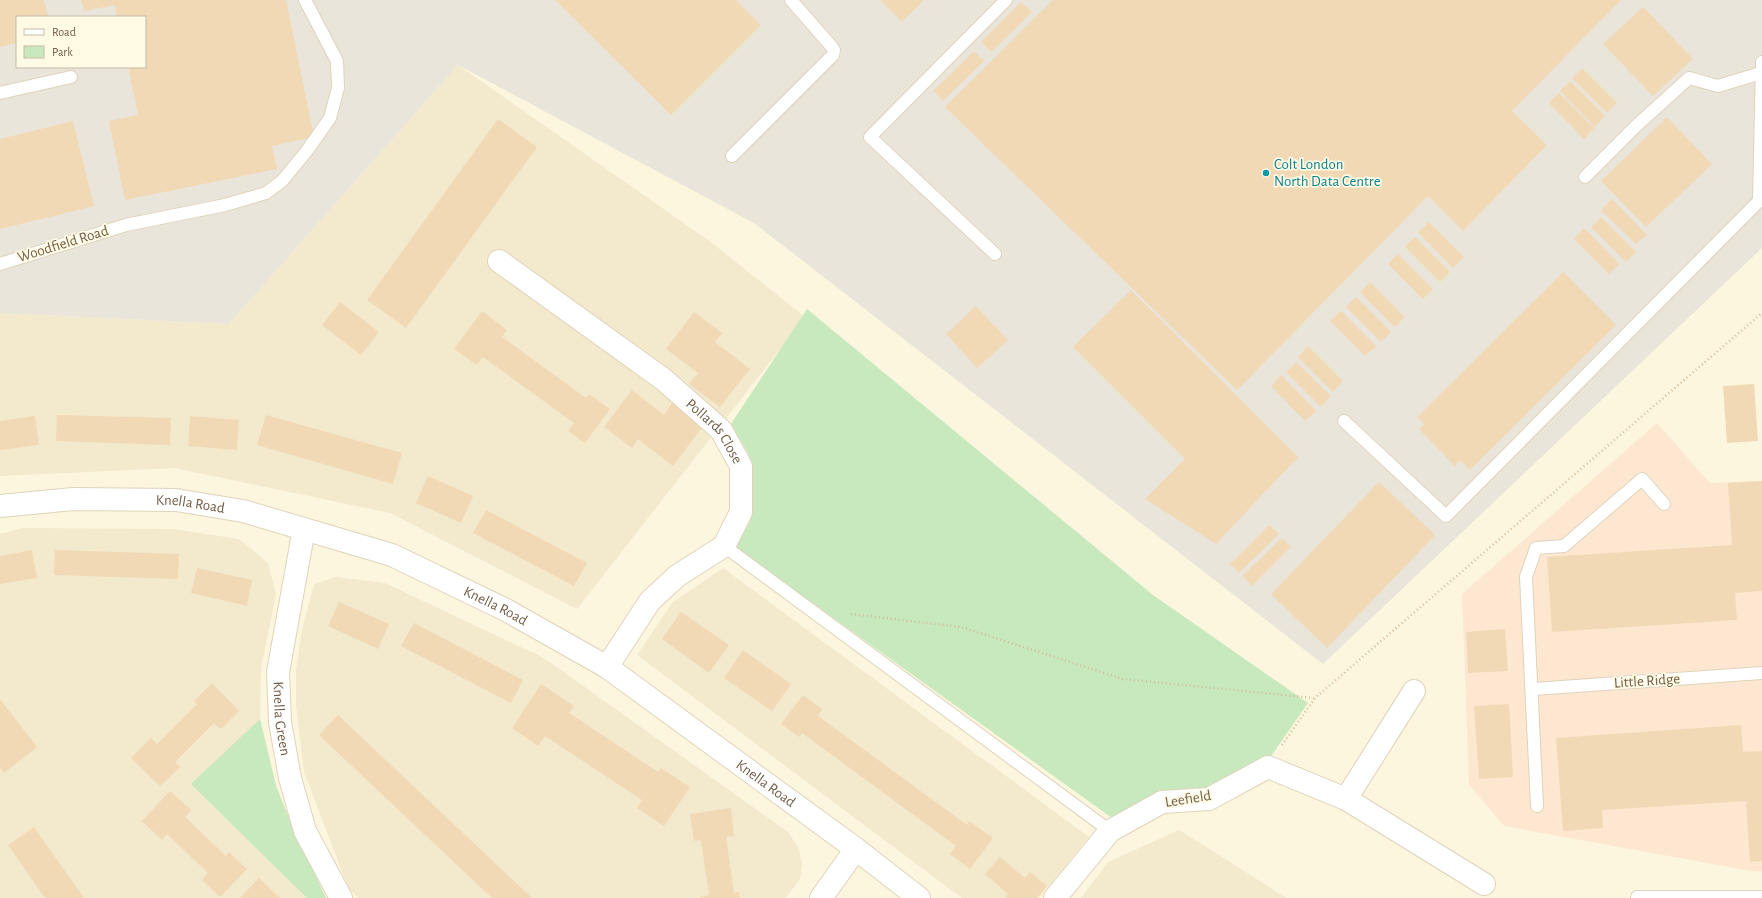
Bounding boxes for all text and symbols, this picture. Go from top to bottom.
legend [16,16,146,68]
text: Road [52,26,76,38]
text: Park [52,46,73,58]
place label: Colt London North Data Centre [1274,157,1381,189]
marker: Colt London North Data Centre [1261,168,1271,178]
street label: Woodfield Road [16,223,110,265]
street label: Pollards Close [683,396,746,466]
street label: Knella Road [156,492,226,515]
street label: Knella Road [461,583,530,628]
street label: Little Ridge [1613,671,1681,691]
street label: Knella Green [271,681,293,757]
street label: Knella Road [733,757,799,810]
street label: Leefield [1164,788,1212,810]

